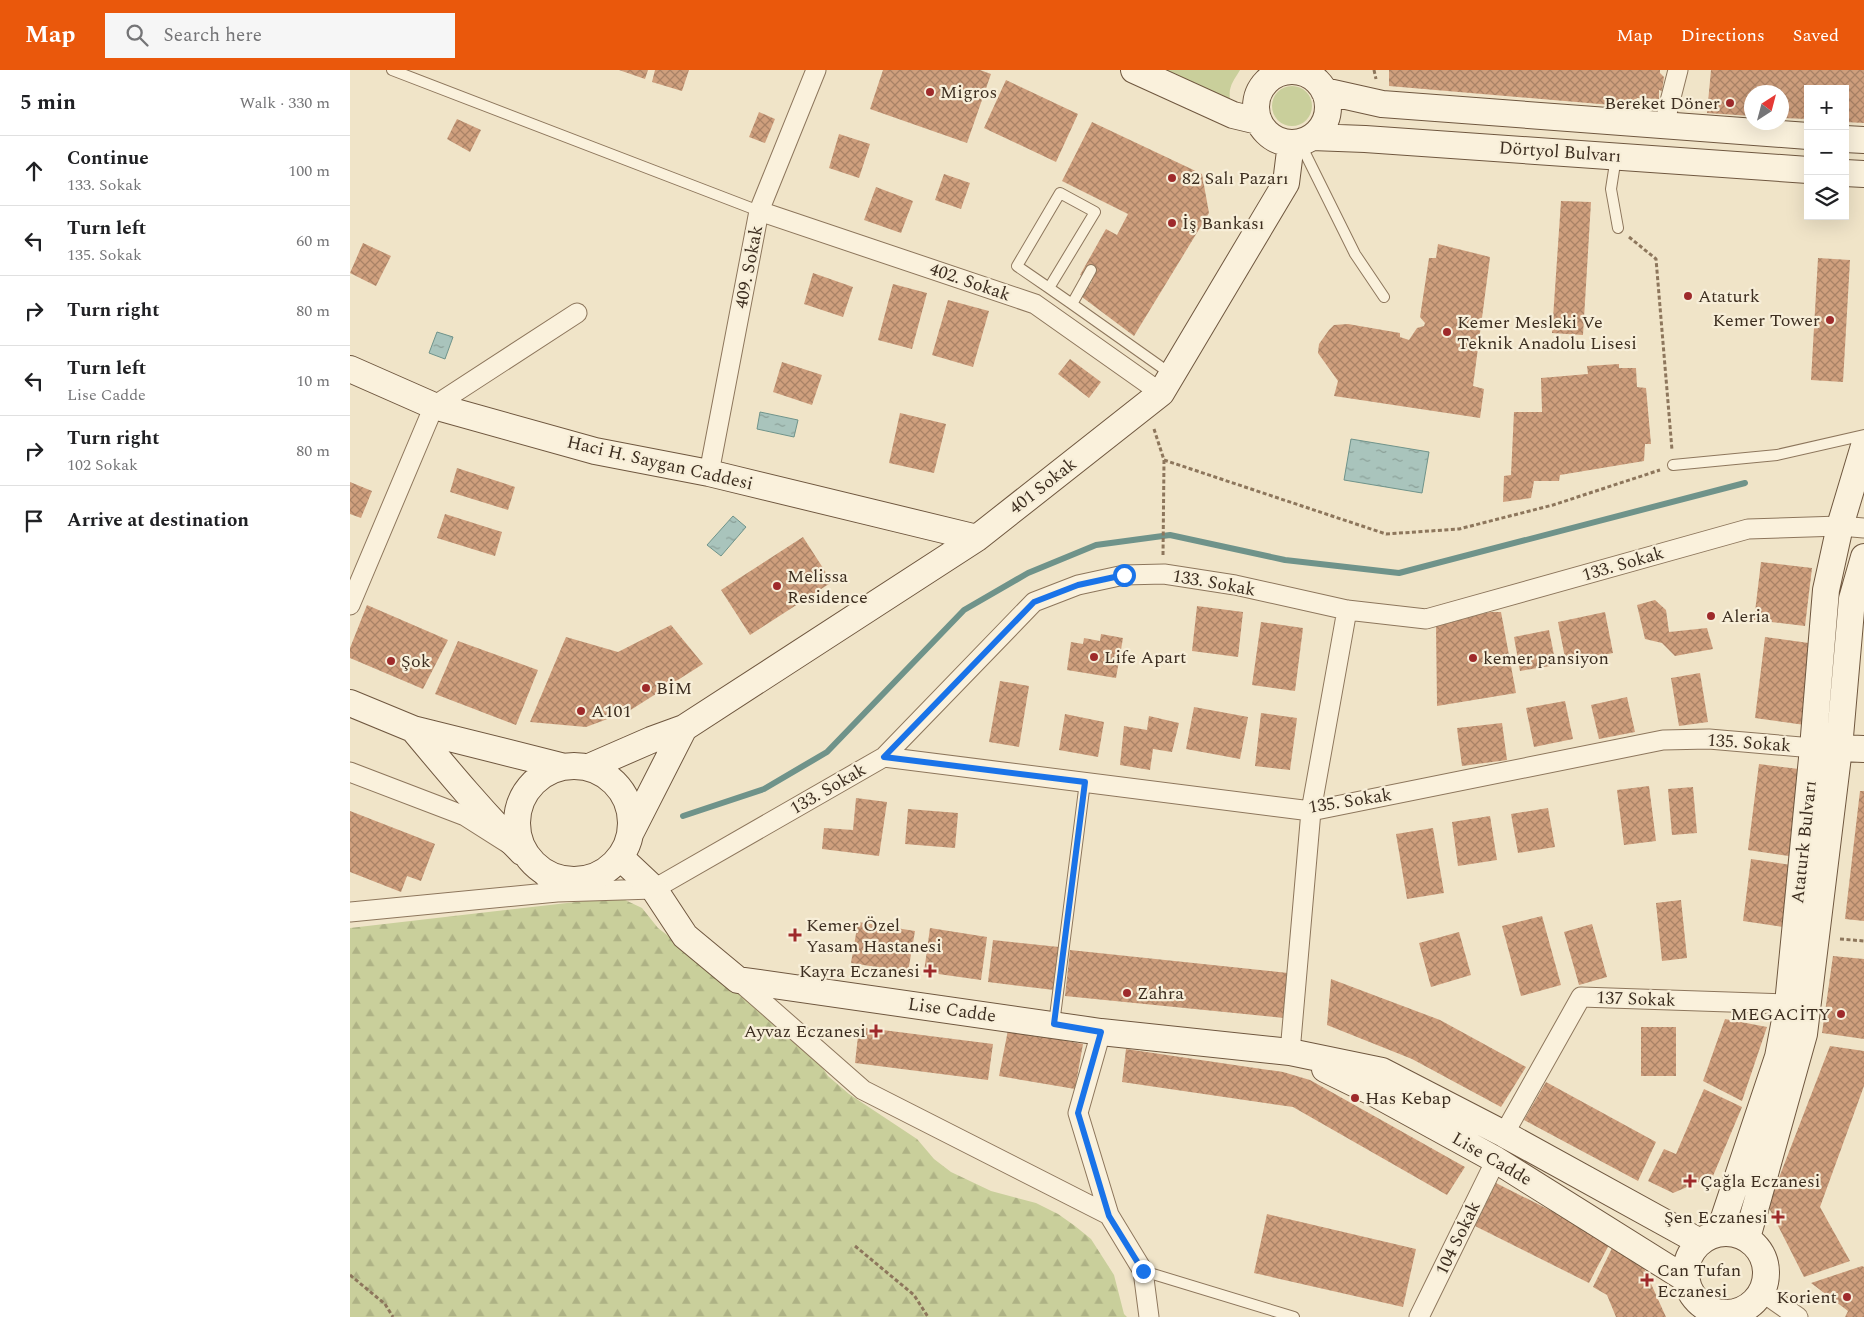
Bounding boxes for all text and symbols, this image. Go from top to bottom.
search box [105,13,455,58]
text: Map [25,17,75,53]
icon: search [123,21,151,49]
text: Search here [163,21,262,50]
text: Map [1617,22,1653,49]
text: Directions [1681,22,1765,49]
text: Saved [1793,22,1839,49]
place label: Migros [940,79,997,106]
north arrow [1744,85,1789,130]
map controls [1804,85,1849,220]
button: + [1804,85,1849,130]
marker: Migros [924,86,936,98]
text: 5 min [20,87,76,119]
place label: Bereket Döner [1604,90,1720,117]
text: Walk · 330 m [239,91,330,115]
marker: Bereket Döner [1724,97,1736,109]
button: − [1804,130,1849,175]
street label: Dörtyol Bulvarı [1498,134,1622,170]
text: Continue [67,144,149,173]
icon: ahead [20,157,48,185]
text: 100 m [288,159,330,183]
place label: 82 Salı Pazarı [1182,165,1289,192]
marker: 82 Salı Pazarı [1166,172,1178,184]
text: 133. Sokak [67,173,142,197]
button: layers [1804,175,1849,220]
place label: İş Bankası [1182,210,1264,237]
text: Turn left [67,214,146,243]
marker: İş Bankası [1166,217,1178,229]
street label: 409. Sokak [728,223,770,311]
icon: left [20,227,48,255]
text: 60 m [296,229,330,253]
text: 135. Sokak [67,243,142,267]
street label: 402. Sokak [926,256,1014,308]
place label: Ataturk [1698,283,1760,310]
marker: Ataturk [1682,290,1694,302]
text: Turn right [67,296,160,325]
icon: right [20,297,48,325]
text: 80 m [296,299,330,323]
place label: Kemer Tower [1713,307,1820,334]
place label: Kemer Mesleki Ve Teknik Anadolu Lisesi [1457,309,1637,357]
marker: Kemer Tower [1824,314,1836,326]
marker: Kemer Mesleki Ve Teknik Anadolu Lisesi [1441,326,1453,338]
text: Turn left [67,354,146,383]
icon: left [20,367,48,395]
text: 10 m [296,369,330,393]
text: Lise Cadde [67,383,146,407]
text: Turn right [67,424,160,453]
street label: Haci H. Saygan Caddesi [564,428,756,498]
icon: right [20,437,48,465]
text: 80 m [296,439,330,463]
street label: 401 Sokak [1003,451,1083,521]
text: 102 Sokak [67,453,138,477]
text: Arrive at destination [67,506,249,535]
icon: arrive [20,507,48,535]
street label: 133. Sokak [1579,539,1667,589]
street label: 133. Sokak [1170,562,1258,604]
place label: Melissa Residence [787,563,868,611]
route start [1113,564,1136,587]
marker: Melissa Residence [771,580,783,592]
place label: Aleria [1721,603,1770,630]
marker: Aleria [1705,610,1717,622]
place label: Life Apart [1104,644,1187,671]
place label: kemer pansiyon [1483,645,1609,672]
place label: Şok [401,648,431,675]
marker: Life Apart [1088,651,1100,663]
marker: kemer pansiyon [1467,652,1479,664]
marker: Şok [385,655,397,667]
place label: BİM [656,675,692,702]
marker: BİM [640,682,652,694]
place label: A101 [591,698,632,725]
marker: A101 [575,705,587,717]
street label: 135. Sokak [1706,727,1792,759]
street label: 133. Sokak [785,756,871,822]
street label: Ataturk Bulvarı [1784,779,1824,905]
street label: 135. Sokak [1306,781,1394,821]
place label: Kemer Özel Yasam Hastanesi [806,912,942,960]
marker: Kemer Özel Yasam Hastanesi [788,928,802,942]
place label: Kayra Eczanesi [799,958,920,985]
marker: Kayra Eczanesi [924,965,936,977]
place label: Zahra [1137,980,1184,1007]
street label: 137 Sokak [1596,984,1676,1014]
marker: Zahra [1121,987,1133,999]
street label: Lise Cadde [906,990,998,1030]
place label: MEGACİTY [1730,1001,1831,1028]
marker: MEGACİTY [1835,1008,1847,1020]
place label: Ayvaz Eczanesi [744,1018,866,1045]
marker: Ayvaz Eczanesi [870,1025,882,1037]
place label: Has Kebap [1365,1085,1451,1112]
marker: Has Kebap [1349,1092,1361,1104]
street label: Lise Cadde [1447,1125,1537,1193]
place label: Çağla Eczanesi [1700,1168,1820,1195]
marker: Çağla Eczanesi [1684,1175,1696,1187]
street label: 104 Sokak [1428,1196,1488,1280]
place label: Şen Eczanesi [1664,1204,1768,1231]
marker: Şen Eczanesi [1772,1211,1784,1223]
place label: Can Tufan Eczanesi [1657,1257,1741,1305]
route end [1132,1260,1155,1283]
marker: Can Tufan Eczanesi [1641,1274,1653,1286]
place label: Korient [1776,1284,1837,1311]
marker: Korient [1841,1291,1853,1303]

